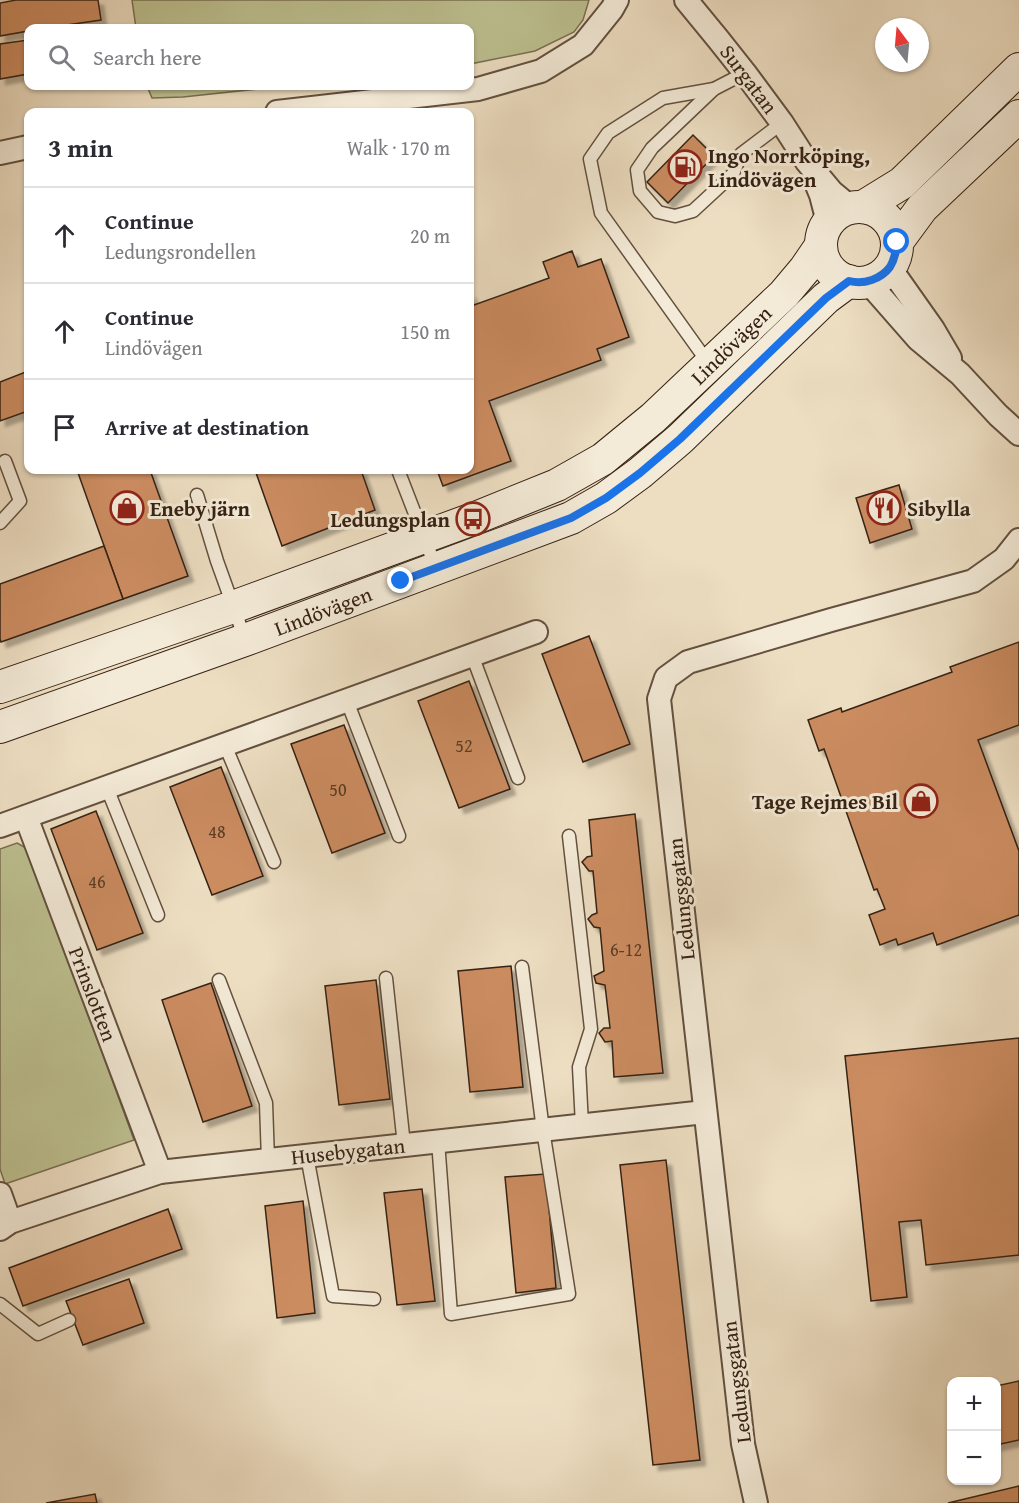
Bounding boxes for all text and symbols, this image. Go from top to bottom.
north arrow [875,18,929,72]
search box [24,24,474,90]
street label: Surgatan [713,38,786,120]
icon: search [45,41,78,74]
text: Search here [93,41,202,73]
text: 3 min [48,128,113,167]
text: Walk · 170 m [347,133,450,162]
place label: Ingo Norrköping, Lindövägen [708,140,870,195]
fuel station icon: Ingo Norrköping, Lindövägen [667,149,703,185]
text: Continue [105,205,194,237]
icon: ahead [48,219,81,252]
text: 20 m [410,221,450,250]
route start [883,228,909,254]
text: Ledungsrondellen [105,237,256,266]
street label: Lindövägen [683,298,779,392]
text: Continue [105,301,194,333]
icon: ahead [48,315,81,348]
text: 150 m [400,317,450,346]
text: Lindövägen [105,333,202,362]
icon: arrive [48,411,81,444]
text: Arrive at destination [105,411,309,443]
shop icon: Eneby järn [109,490,145,526]
restaurant icon: Sibylla [866,490,902,526]
place label: Eneby järn [150,493,251,524]
place label: Sibylla [907,493,971,524]
bus stop icon: Ledungsplan [455,501,491,537]
place label: Ledungsplan [331,504,451,535]
route end [387,567,413,593]
street label: Lindövägen [270,578,377,644]
house number: 52 [455,732,473,759]
house number: 50 [329,776,347,803]
shop icon: Tage Rejmes Bil [903,783,939,819]
place label: Tage Rejmes Bil [752,786,898,817]
house number: 48 [208,818,226,845]
street label: Ledungsgatan [659,836,703,962]
house number: 46 [88,868,106,895]
house number: 6-12 [610,936,642,963]
street label: Prinslotten [61,942,125,1046]
street label: Husebygatan [290,1130,407,1172]
street label: Ledungsgatan [713,1319,759,1445]
map controls [947,1377,1001,1485]
button: + [947,1377,1001,1431]
button: − [947,1431,1001,1485]

